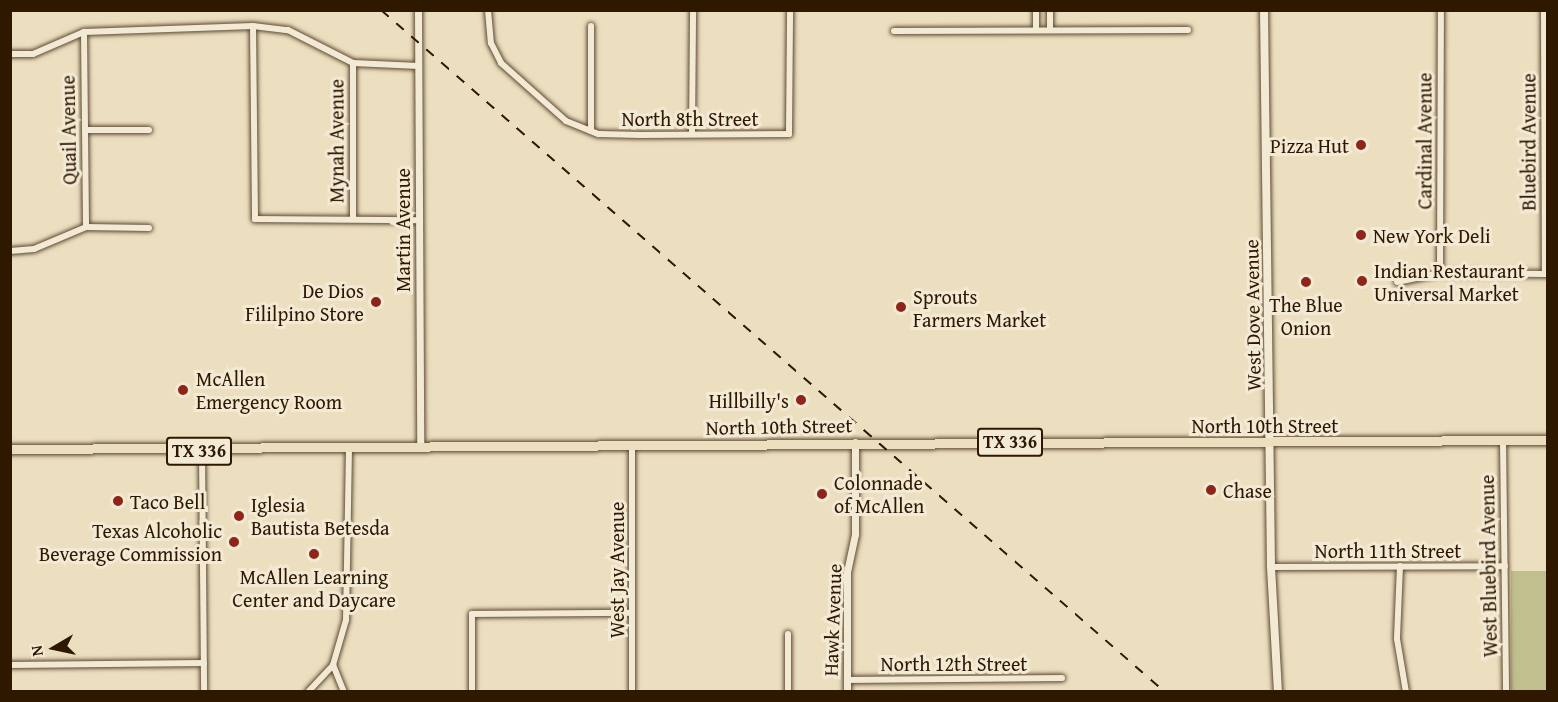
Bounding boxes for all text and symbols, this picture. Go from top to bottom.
street label: Cardinal Avenue [1412,73,1436,209]
street label: Bluebird Avenue [1516,73,1540,211]
street label: Quail Avenue [55,75,81,185]
street label: Mynah Avenue [324,79,348,203]
street label: North 8th Street [621,106,759,130]
place label: Pizza Hut [1270,133,1349,157]
marker: Pizza Hut [1354,138,1368,152]
street label: Martin Avenue [390,168,414,292]
place label: New York Deli [1373,223,1491,247]
marker: New York Deli [1354,228,1368,242]
street label: West Dove Avenue [1239,239,1265,391]
place label: Indian Restaurant Universal Market [1374,258,1525,305]
marker: Indian Restaurant Universal Market [1355,274,1369,288]
marker: The Blue Onion [1299,275,1313,289]
place label: De Dios Fililpino Store [245,278,364,325]
place label: Sprouts Farmers Market [913,284,1046,331]
place label: The Blue Onion [1269,292,1343,339]
marker: De Dios Fililpino Store [369,295,383,309]
marker: Sprouts Farmers Market [894,300,908,314]
place label: McAllen Emergency Room [196,366,342,413]
marker: McAllen Emergency Room [174,381,192,399]
place label: Hillbilly's [709,388,789,412]
marker: Hillbilly's [794,393,808,407]
street label: North 10th Street [705,413,853,439]
street label: North 10th Street [1192,413,1338,437]
road number: TX 336 [977,427,1043,457]
road number: TX 336 [166,436,232,466]
place label: Colonnade of McAllen [834,470,924,517]
street label: West Bluebird Avenue [1474,474,1502,658]
place label: Chase [1223,478,1272,502]
marker: Chase [1204,483,1218,497]
marker: Colonnade of McAllen [815,487,829,501]
place label: Taco Bell [130,489,205,513]
place label: Iglesia Bautista Betesda [251,492,389,539]
marker: Taco Bell [111,494,125,508]
street label: West Jay Avenue [604,502,628,638]
marker: Iglesia Bautista Betesda [232,509,246,523]
place label: Texas Alcoholic Beverage Commission [39,518,222,565]
marker: Texas Alcoholic Beverage Commission [227,535,241,549]
street label: North 11th Street [1315,538,1461,562]
marker: McAllen Learning Center and Daycare [307,547,321,561]
street label: Hawk Avenue [818,563,846,677]
place label: McAllen Learning Center and Daycare [232,564,396,611]
north arrow [24,618,84,678]
text: N [24,644,49,658]
street label: North 12th Street [881,651,1027,675]

